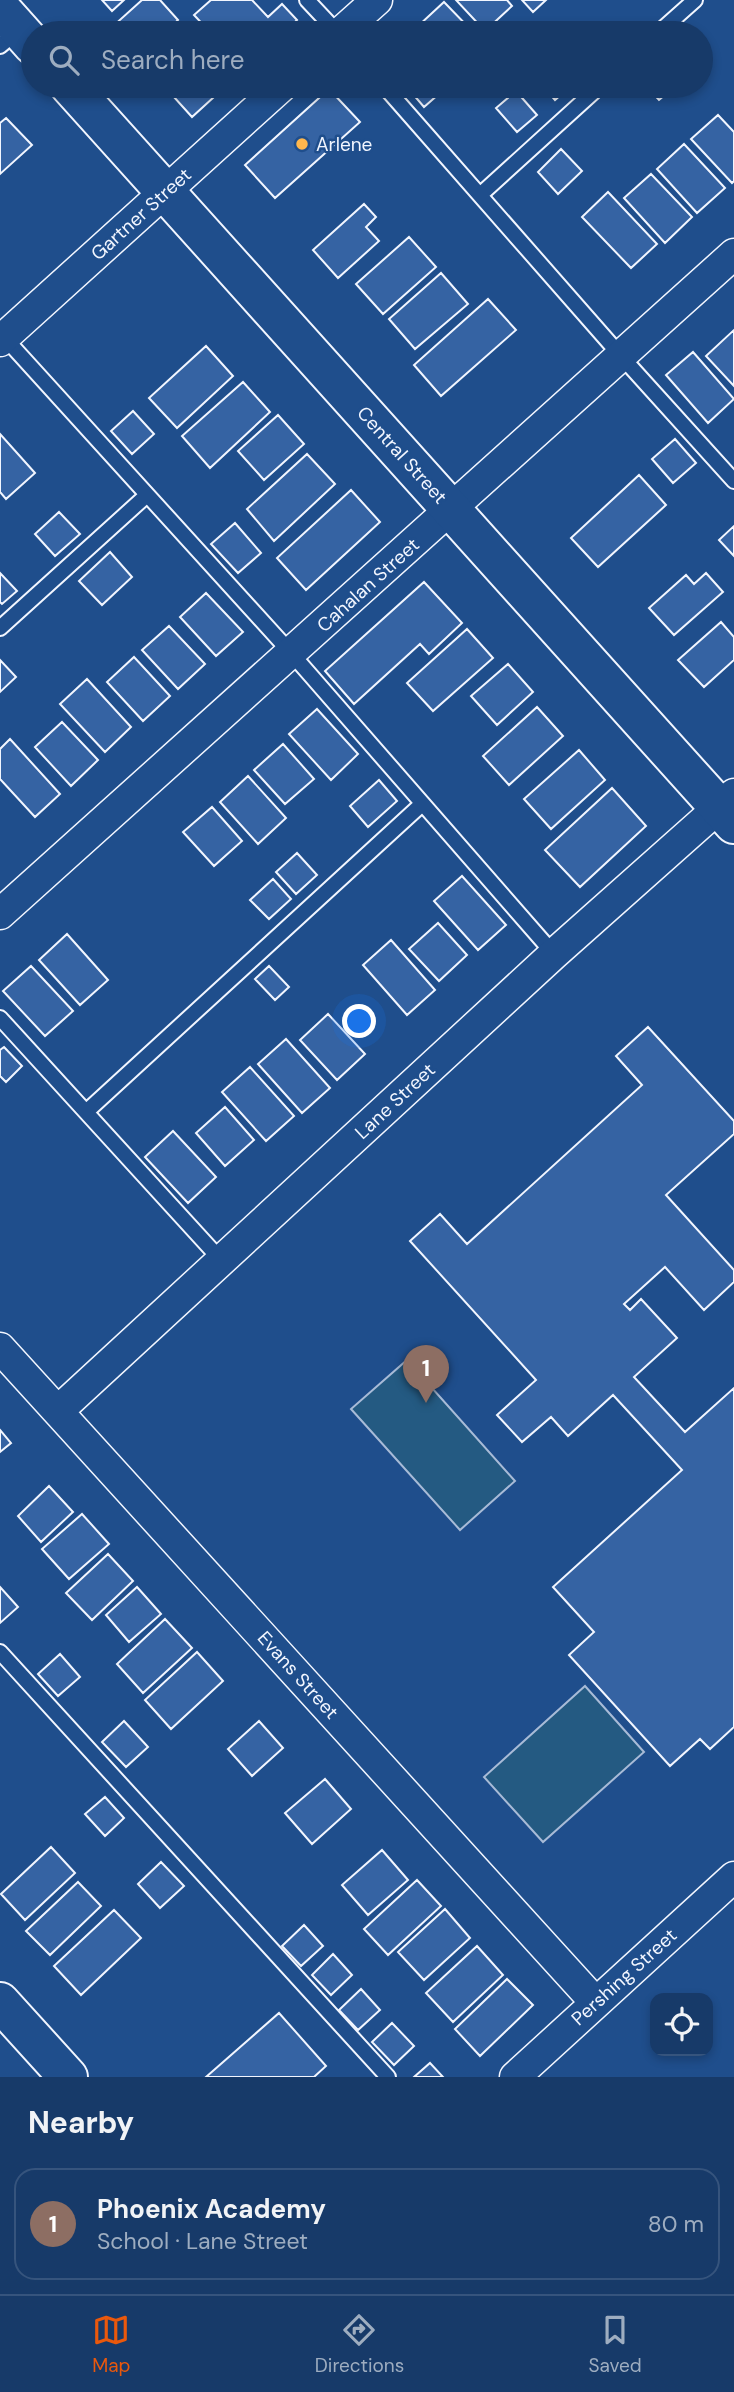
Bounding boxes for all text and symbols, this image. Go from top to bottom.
search box [21,21,713,98]
icon: search [45,41,83,79]
text: Search here [101,43,244,77]
place label: Arlene [316,132,372,157]
marker: Arlene [294,136,310,152]
street label: Gartner Street [85,162,197,266]
street label: Central Street [351,401,453,509]
street label: Cahalan Street [311,532,425,638]
your location [342,1004,376,1038]
street label: Lane Street [350,1057,440,1145]
pin: 1 [403,1345,449,1403]
street label: Evans Street [252,1626,344,1724]
street label: Pershing Street [566,1923,682,2031]
map controls [650,1993,713,2056]
button: locate [650,1993,713,2056]
text: Nearby [28,2103,134,2142]
text: Phoenix Academy [97,2192,326,2226]
text: 1 [49,2209,57,2239]
text: 80 m [648,2209,704,2239]
text: School · Lane Street [97,2226,308,2256]
tab: Map [92,2311,130,2378]
tab: Directions [315,2311,404,2378]
tab: Saved [589,2311,642,2378]

